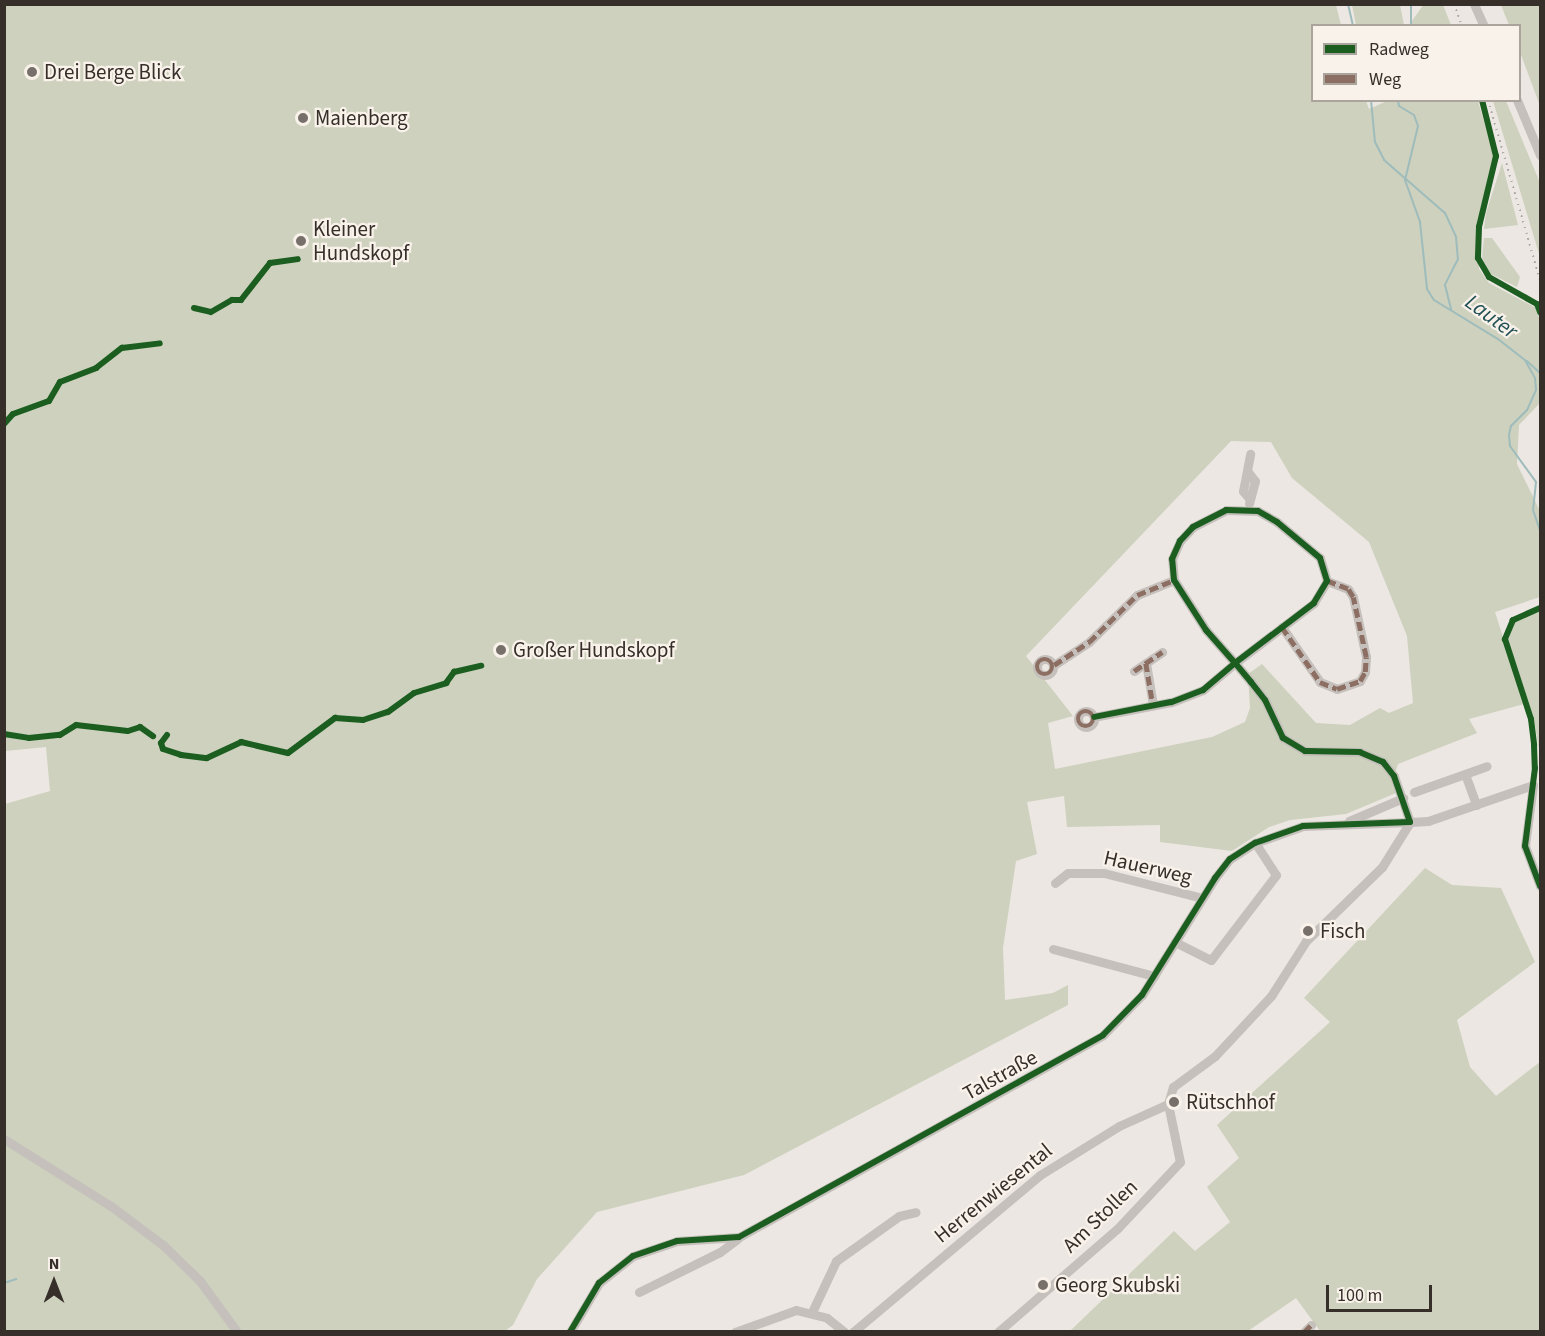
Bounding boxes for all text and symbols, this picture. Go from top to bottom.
legend [1311,24,1521,102]
text: Radweg [1369,37,1429,62]
place label: Drei Berge Blick [44,59,181,85]
marker: Drei Berge Blick [25,65,39,79]
text: Weg [1369,67,1401,92]
place label: Maienberg [315,105,408,131]
marker: Maienberg [296,111,310,125]
place label: Kleiner Hundskopf [313,216,409,266]
marker: Kleiner Hundskopf [294,234,308,248]
water label: Lauter [1460,289,1522,345]
place label: Großer Hundskopf [513,637,675,663]
marker: Großer Hundskopf [494,643,508,657]
street label: Hauerweg [1102,845,1194,889]
place label: Fisch [1320,918,1365,944]
marker: Fisch [1301,924,1315,938]
street label: Talstraße [958,1044,1042,1106]
place label: Rütschhof [1186,1089,1275,1115]
marker: Rütschhof [1167,1095,1181,1109]
street label: Herrenwiesental [929,1138,1057,1248]
street label: Am Stollen [1057,1174,1143,1258]
north arrow [24,1252,84,1312]
text: N [49,1253,59,1275]
place label: Georg Skubski [1055,1272,1180,1298]
scale bar [1329,1273,1436,1311]
marker: Georg Skubski [1036,1278,1050,1292]
text: 100 m [1337,1283,1382,1308]

